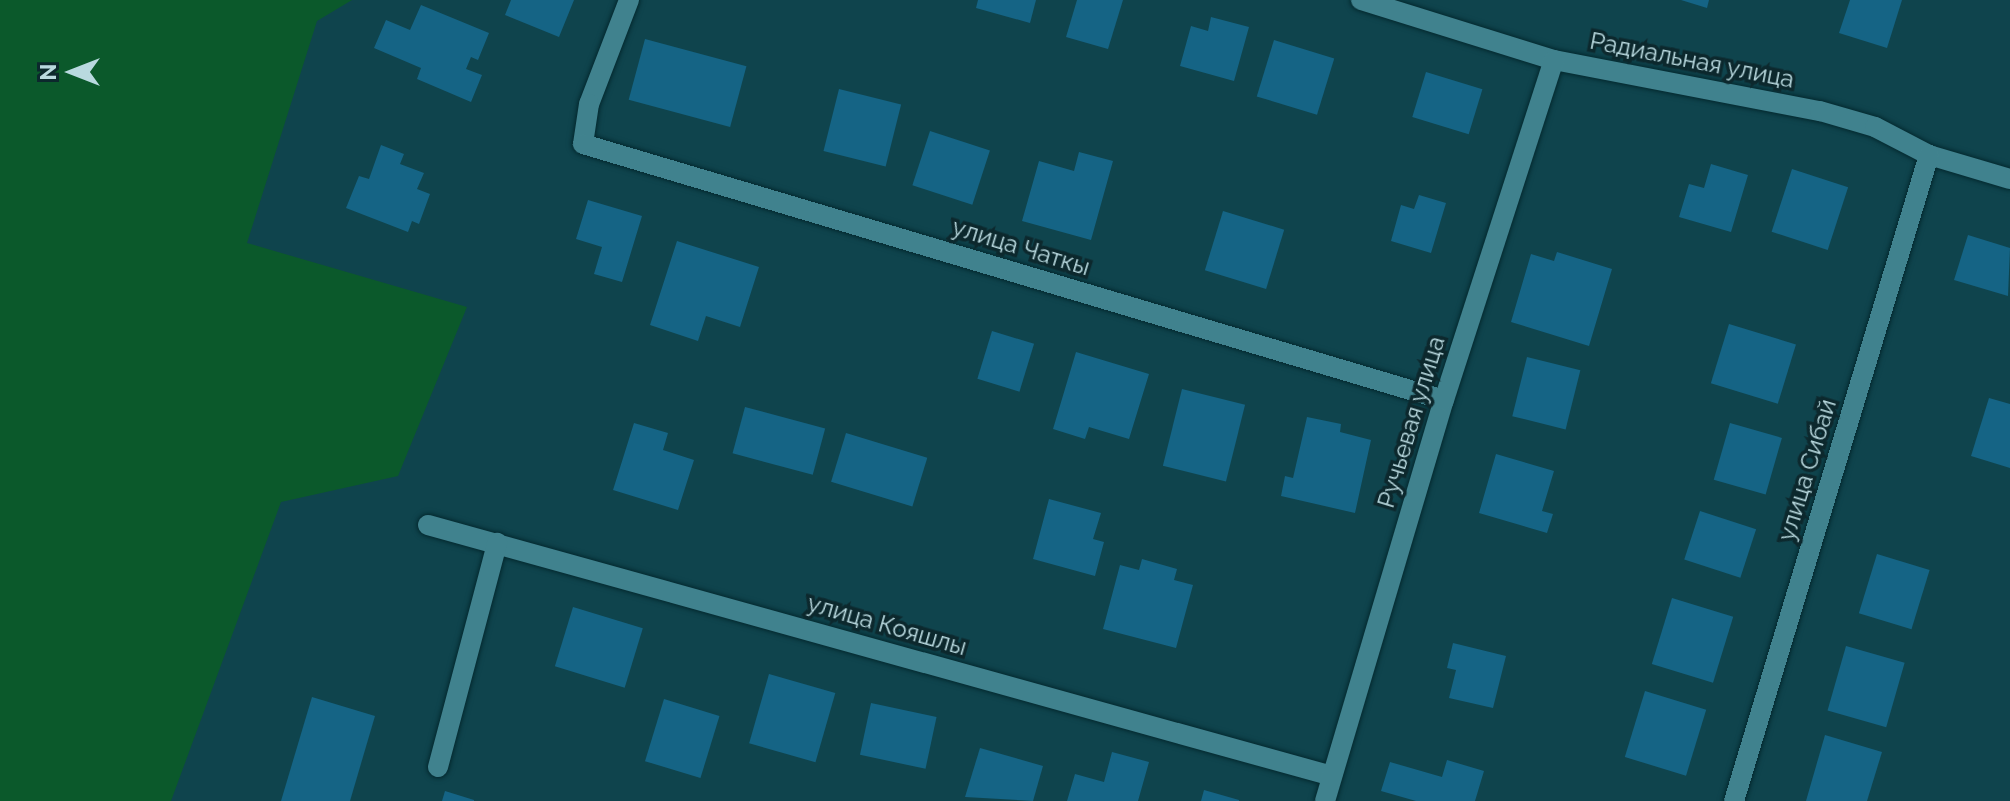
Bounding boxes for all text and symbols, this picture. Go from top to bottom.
street label: Радиальная улица [1587,26,1797,94]
north arrow [32,32,112,112]
text: N [35,64,61,80]
street label: улица Чаткы [949,212,1093,282]
street label: Ручьевая улица [1371,332,1451,512]
street label: улица Сибай [1772,396,1842,544]
street label: улица Кояшлы [804,589,970,661]

